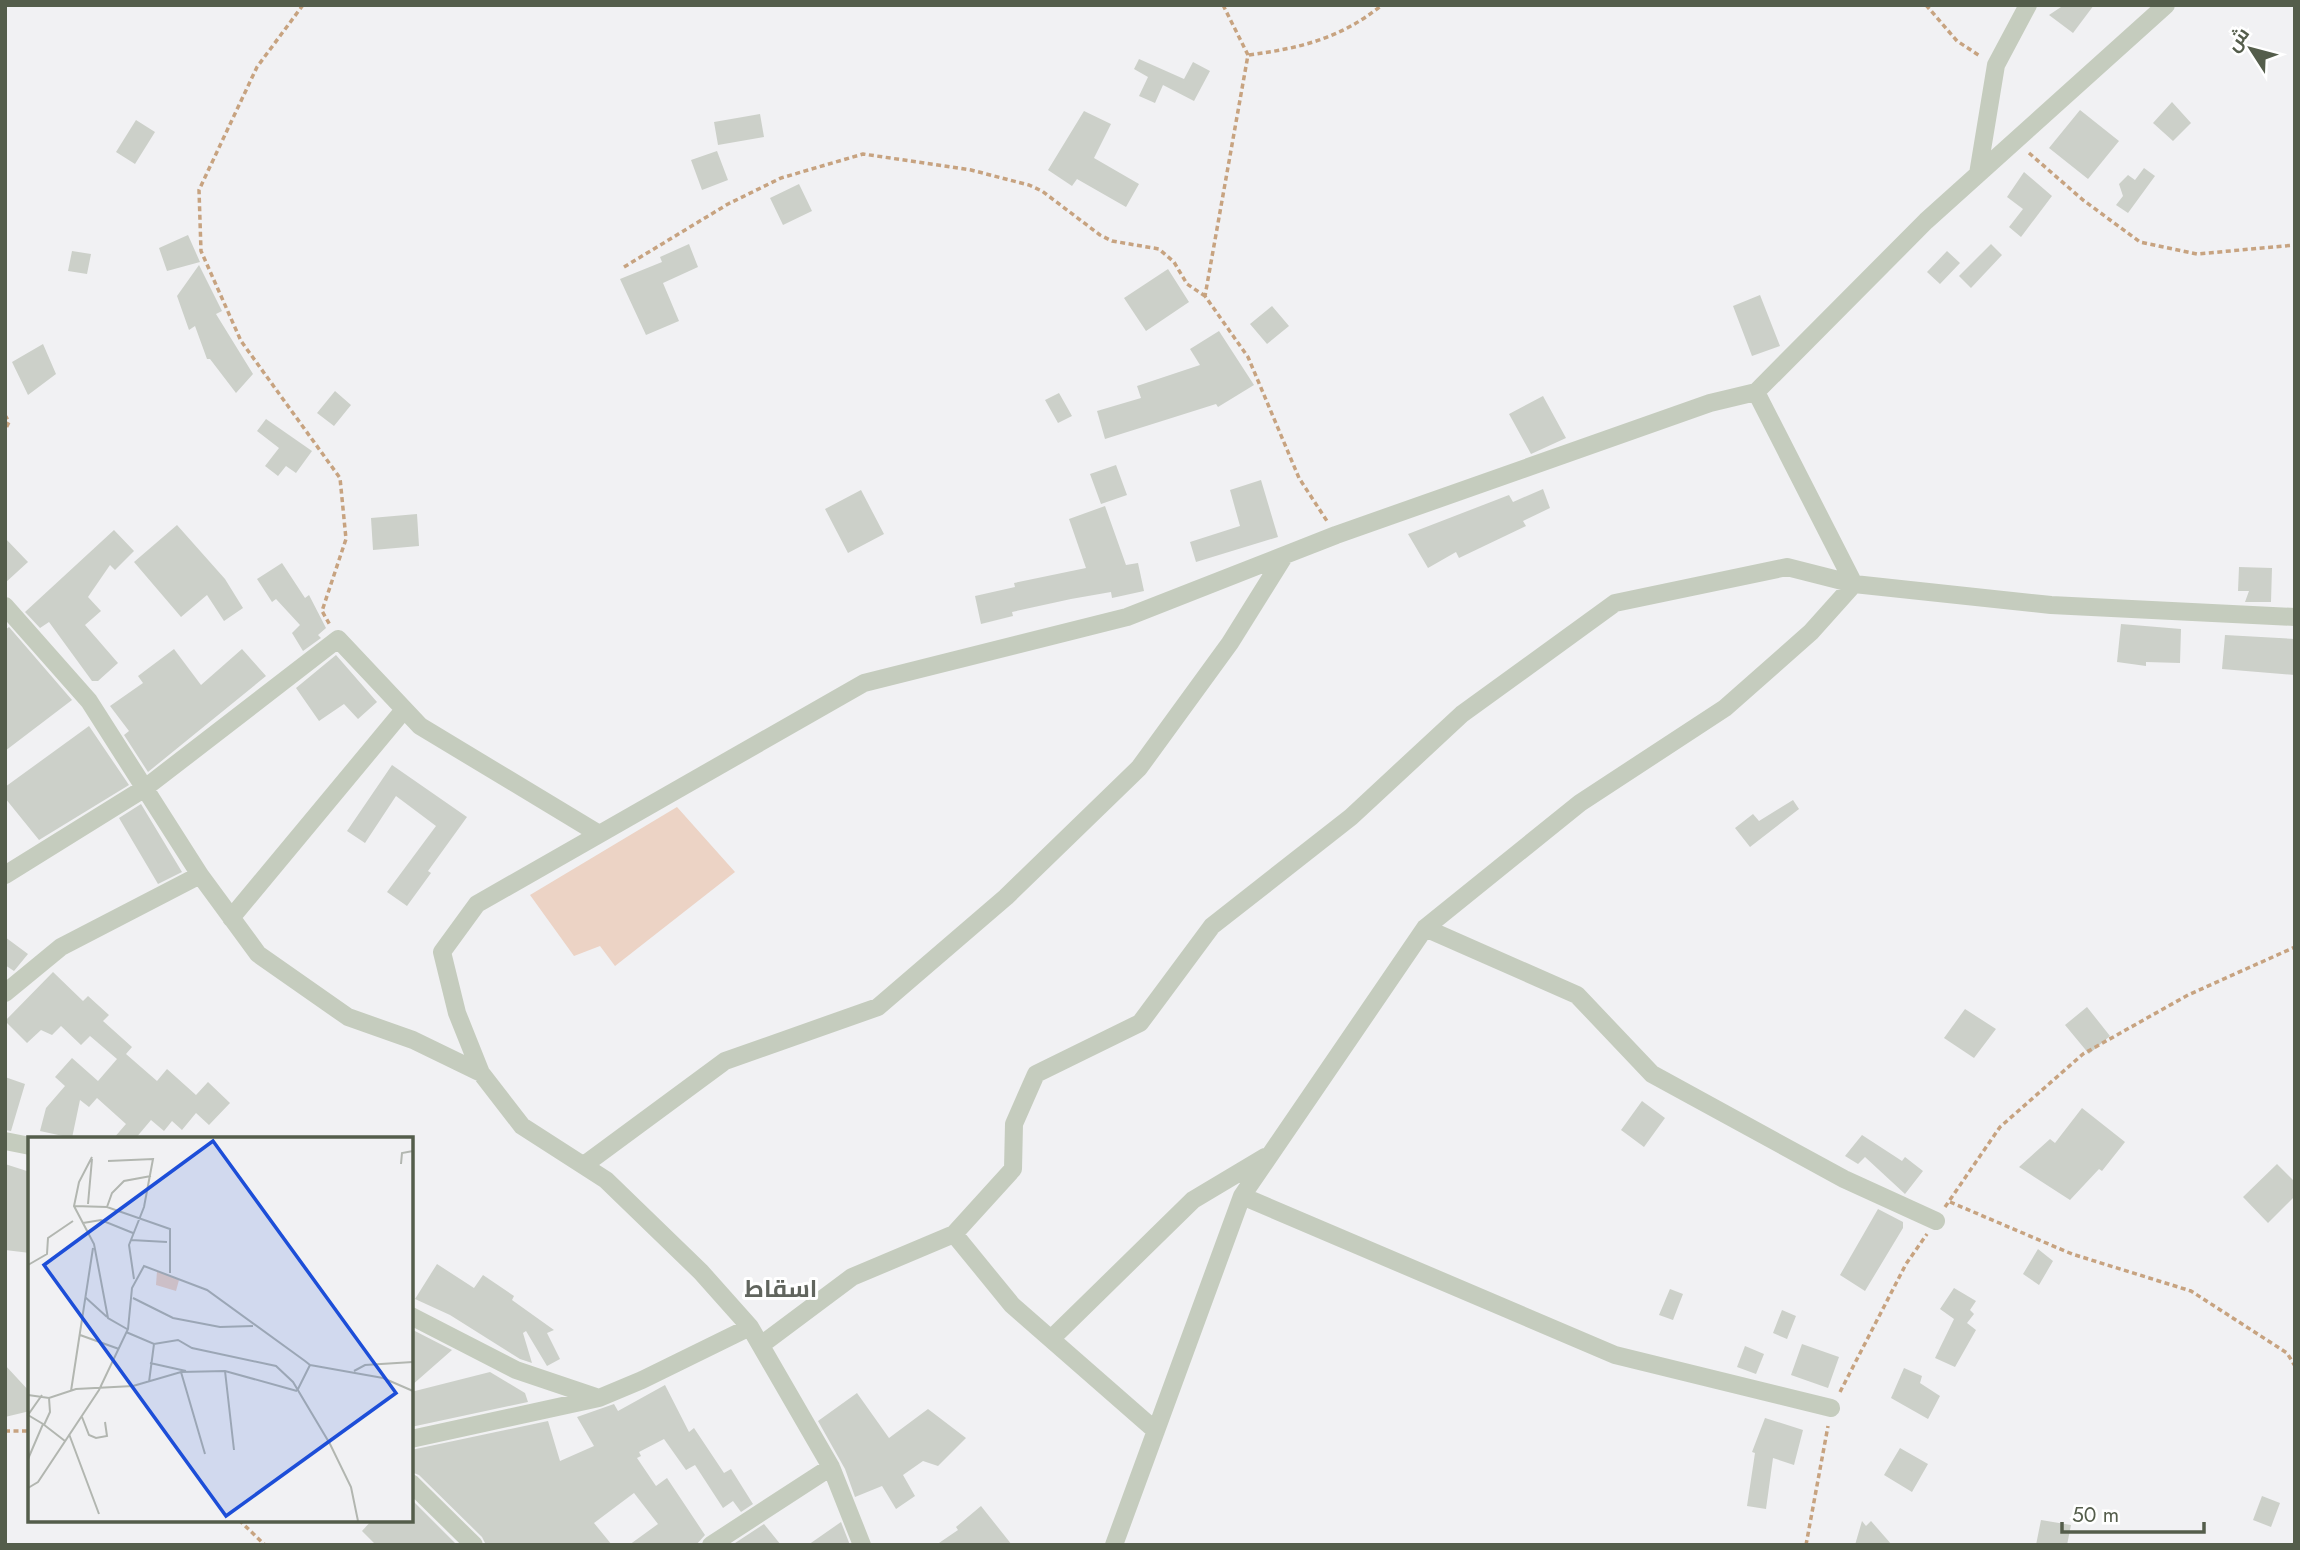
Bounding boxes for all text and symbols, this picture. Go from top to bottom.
north arrow [2216,14,2286,84]
text: ش [2220,22,2256,57]
inset map [28,1137,413,1522]
district label: اسقاط [745,1271,817,1306]
scale bar [2062,1490,2204,1534]
text: 50 m [2072,1500,2119,1530]

